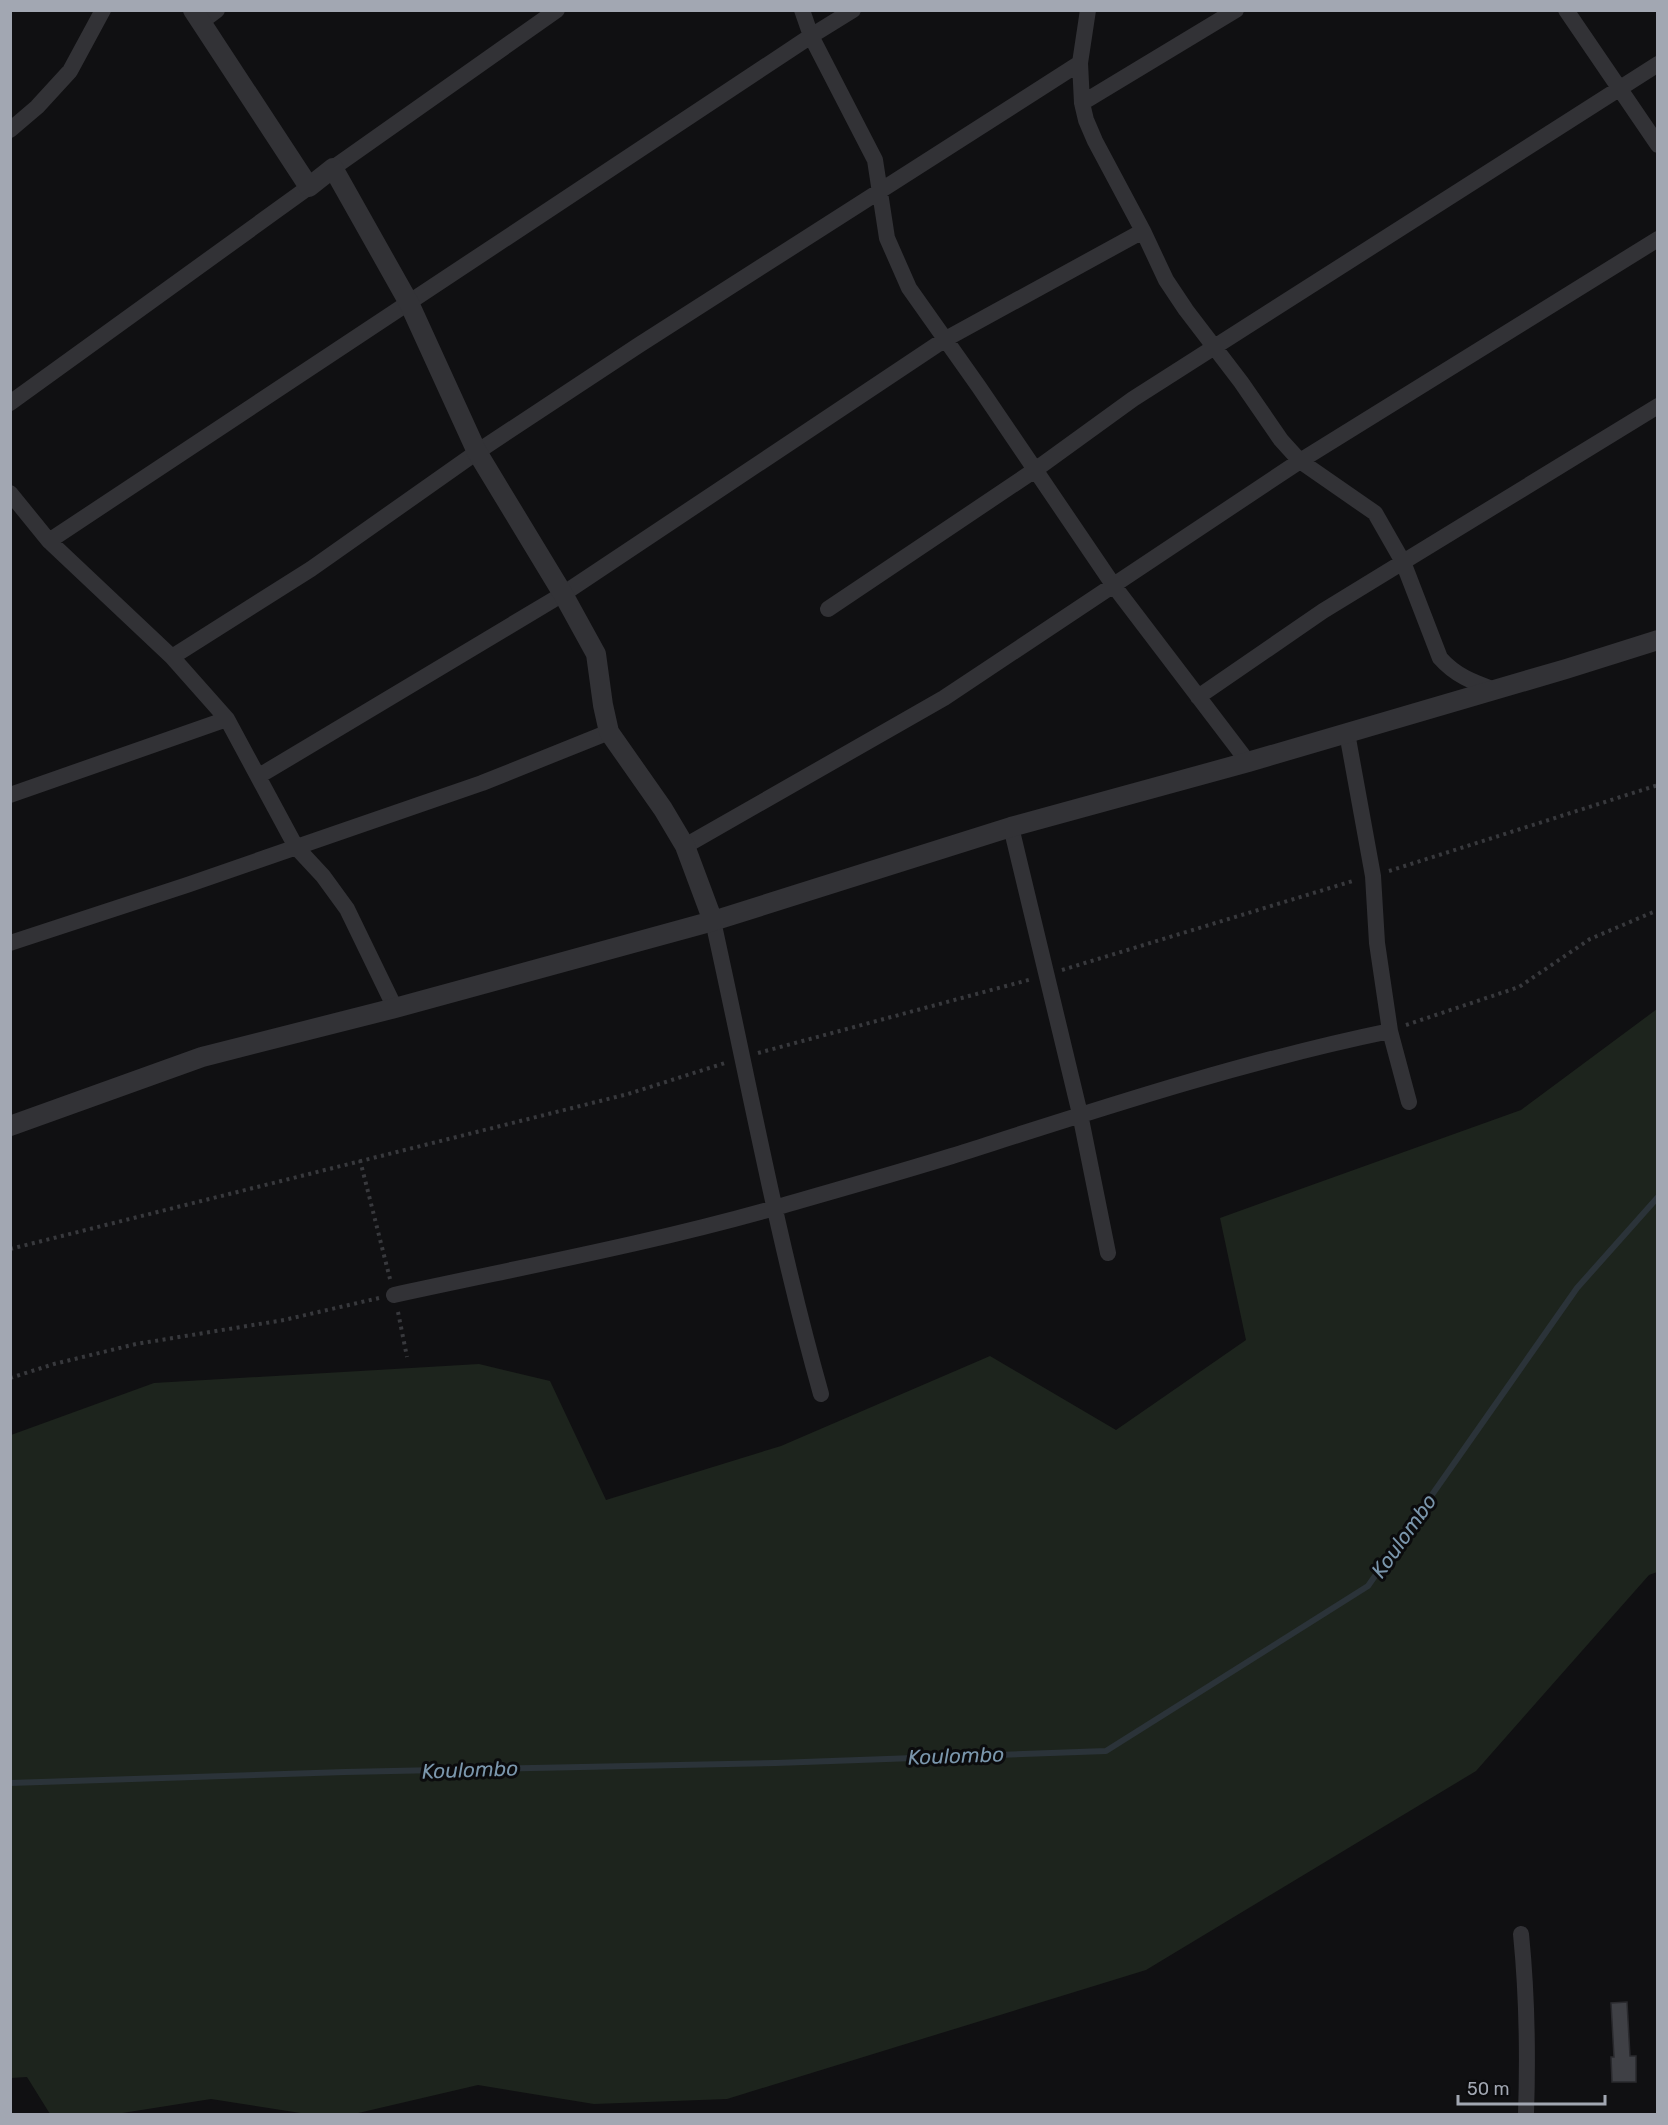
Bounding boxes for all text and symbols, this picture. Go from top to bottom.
water label: Koulombo [1366,1489,1442,1582]
water label: Koulombo [907,1741,1005,1770]
water label: Koulombo [421,1755,519,1784]
scale bar [1458,2068,1605,2106]
text: 50 m [1467,2078,1510,2100]

